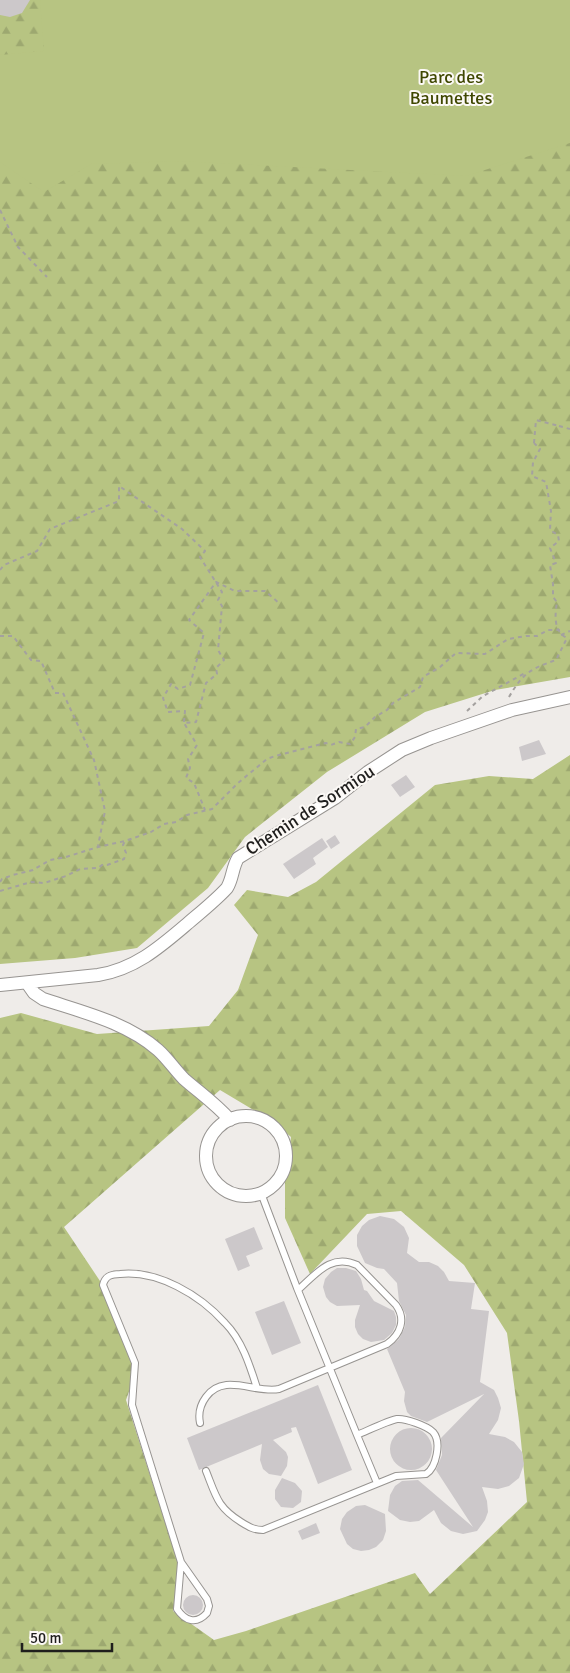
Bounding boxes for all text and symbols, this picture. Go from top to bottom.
park label: Parc des Baumettes [410,66,492,109]
street label: Chemin de Sormiou [241,760,379,860]
scale bar [22,1620,112,1652]
text: 50 m [30,1629,61,1647]

